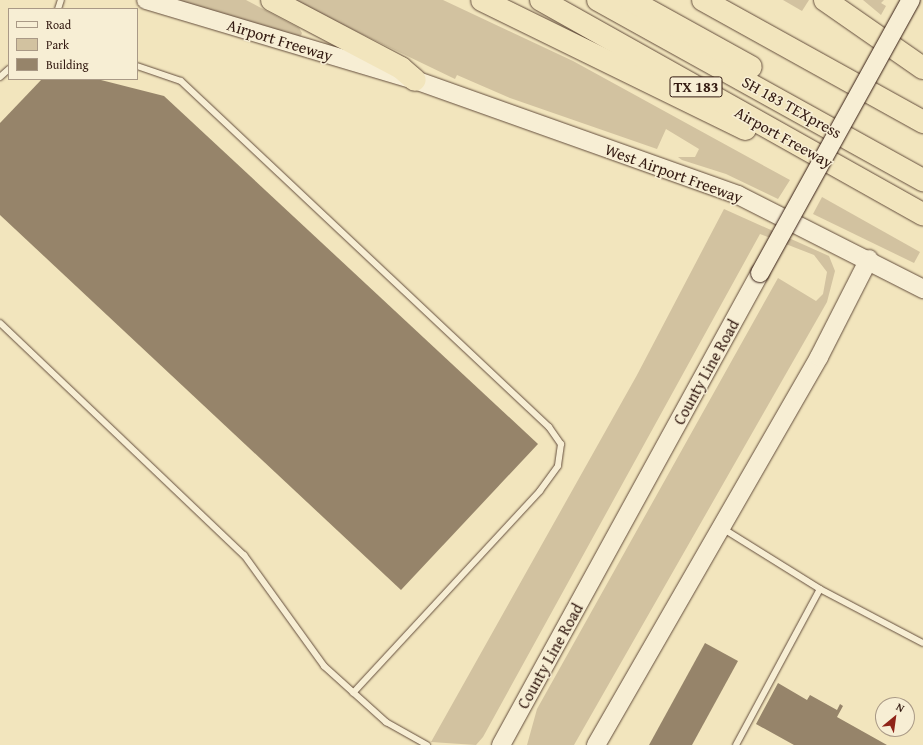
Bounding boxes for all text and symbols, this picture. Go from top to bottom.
legend [8,8,138,80]
street label: Airport Freeway [225,15,335,65]
text: Road [46,16,71,33]
text: Park [46,36,69,53]
text: Building [46,56,89,73]
street label: SH 183 TEXpress [739,72,845,142]
road number: TX 183 [669,74,723,100]
street label: Airport Freeway [732,102,836,172]
street label: West Airport Freeway [603,139,745,207]
street label: County Line Road [669,316,743,428]
street label: County Line Road [513,600,587,712]
north arrow [875,697,915,737]
text: N [893,699,907,716]

